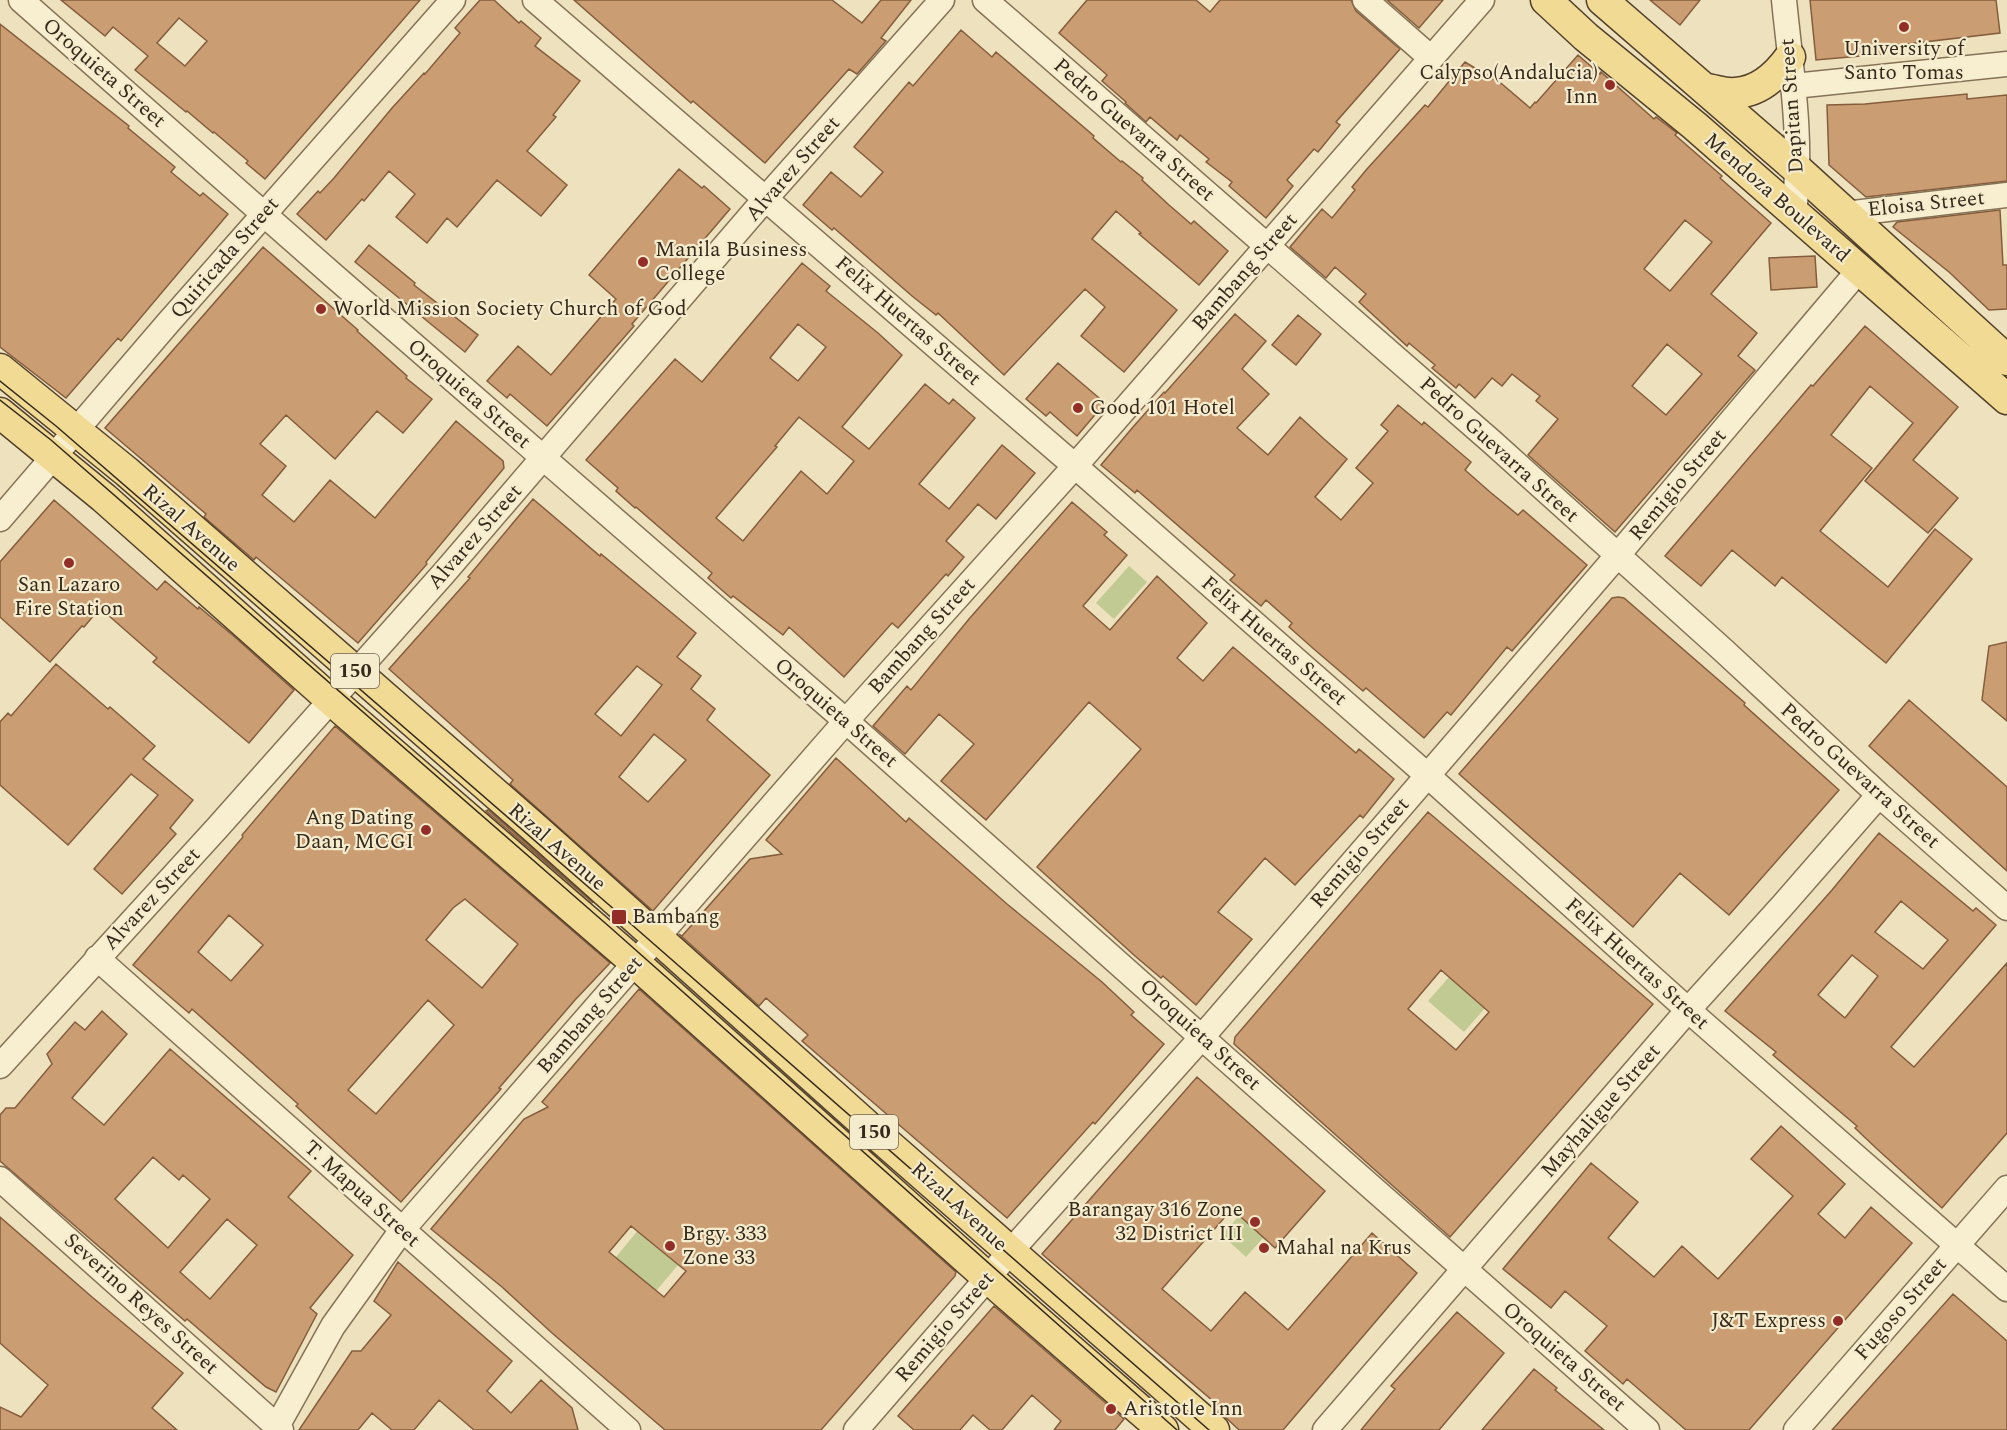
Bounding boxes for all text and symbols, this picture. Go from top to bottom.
street label: Oroquieta Street [35,10,173,136]
marker: University of Santo Tomas [1897,20,1911,34]
place label: University of Santo Tomas [1844,33,1966,89]
street label: Dapitan Street [1771,37,1813,175]
street label: Pedro Guevarra Street [1046,50,1222,210]
place label: Calypso(Andalucia) Inn [1419,57,1598,113]
marker: Calypso(Andalucia) Inn [1603,78,1617,92]
street label: Alvarez Street [738,109,848,229]
street label: Mendoza Boulevard [1697,125,1857,271]
street label: Eloisa Street [1866,182,1986,226]
street label: Quiricada Street [163,190,287,326]
street label: Bambang Street [1184,206,1306,338]
place label: Manila Business College [655,234,807,290]
street label: Felix Huertas Street [828,248,988,394]
marker: Manila Business College [636,255,650,269]
place label: World Mission Society Church of God [333,293,687,325]
marker: World Mission Society Church of God [314,302,328,316]
street label: Oroquieta Street [400,331,538,457]
street label: Pedro Guevarra Street [1412,369,1586,531]
place label: Good 101 Hotel [1090,392,1235,424]
marker: Good 101 Hotel [1071,401,1085,415]
street label: Remigio Street [1621,422,1735,548]
street label: Rizal Avenue [135,476,247,580]
street label: Alvarez Street [420,477,530,597]
marker: San Lazaro Fire Station [62,556,76,570]
street label: Felix Huertas Street [1194,568,1354,714]
place label: San Lazaro Fire Station [14,569,124,625]
street label: Bambang Street [861,570,983,702]
street label: Oroquieta Street [767,650,905,776]
road number: 150 [331,654,379,688]
street label: Pedro Guevarra Street [1773,695,1947,857]
street label: Remigio Street [1303,790,1417,916]
street label: Rizal Avenue [501,795,613,899]
place label: Ang Dating Daan, MCGI [295,802,414,858]
marker: Ang Dating Daan, MCGI [419,823,433,837]
street label: Alvarez Street [96,840,208,958]
street label: Felix Huertas Street [1557,890,1717,1038]
place label: Bambang [632,901,720,933]
marker: Bambang [610,908,628,926]
street label: Bambang Street [529,949,651,1081]
street label: Oroquieta Street [1132,971,1268,1099]
street label: Mayhaligue Street [1533,1037,1669,1185]
road number: 150 [850,1115,898,1149]
street label: T. Mapua Street [296,1133,428,1255]
street label: Rizal Avenue [903,1154,1015,1260]
place label: Barangay 316 Zone 32 District III [1068,1194,1243,1250]
marker: Barangay 316 Zone 32 District III [1248,1215,1262,1229]
place label: Brgy. 333 Zone 33 [682,1218,767,1274]
street label: Severino Reyes Street [56,1225,226,1383]
place label: Mahal na Krus [1276,1232,1412,1264]
marker: Brgy. 333 Zone 33 [663,1239,677,1253]
marker: Mahal na Krus [1257,1241,1271,1255]
street label: Fugoso Street [1847,1250,1955,1368]
street label: Remigio Street [888,1264,1002,1390]
street label: Oroquieta Street [1495,1294,1633,1420]
place label: J&T Express [1711,1305,1826,1337]
marker: J&T Express [1831,1314,1845,1328]
place label: Aristotle Inn [1123,1393,1243,1425]
marker: Aristotle Inn [1104,1402,1118,1416]

